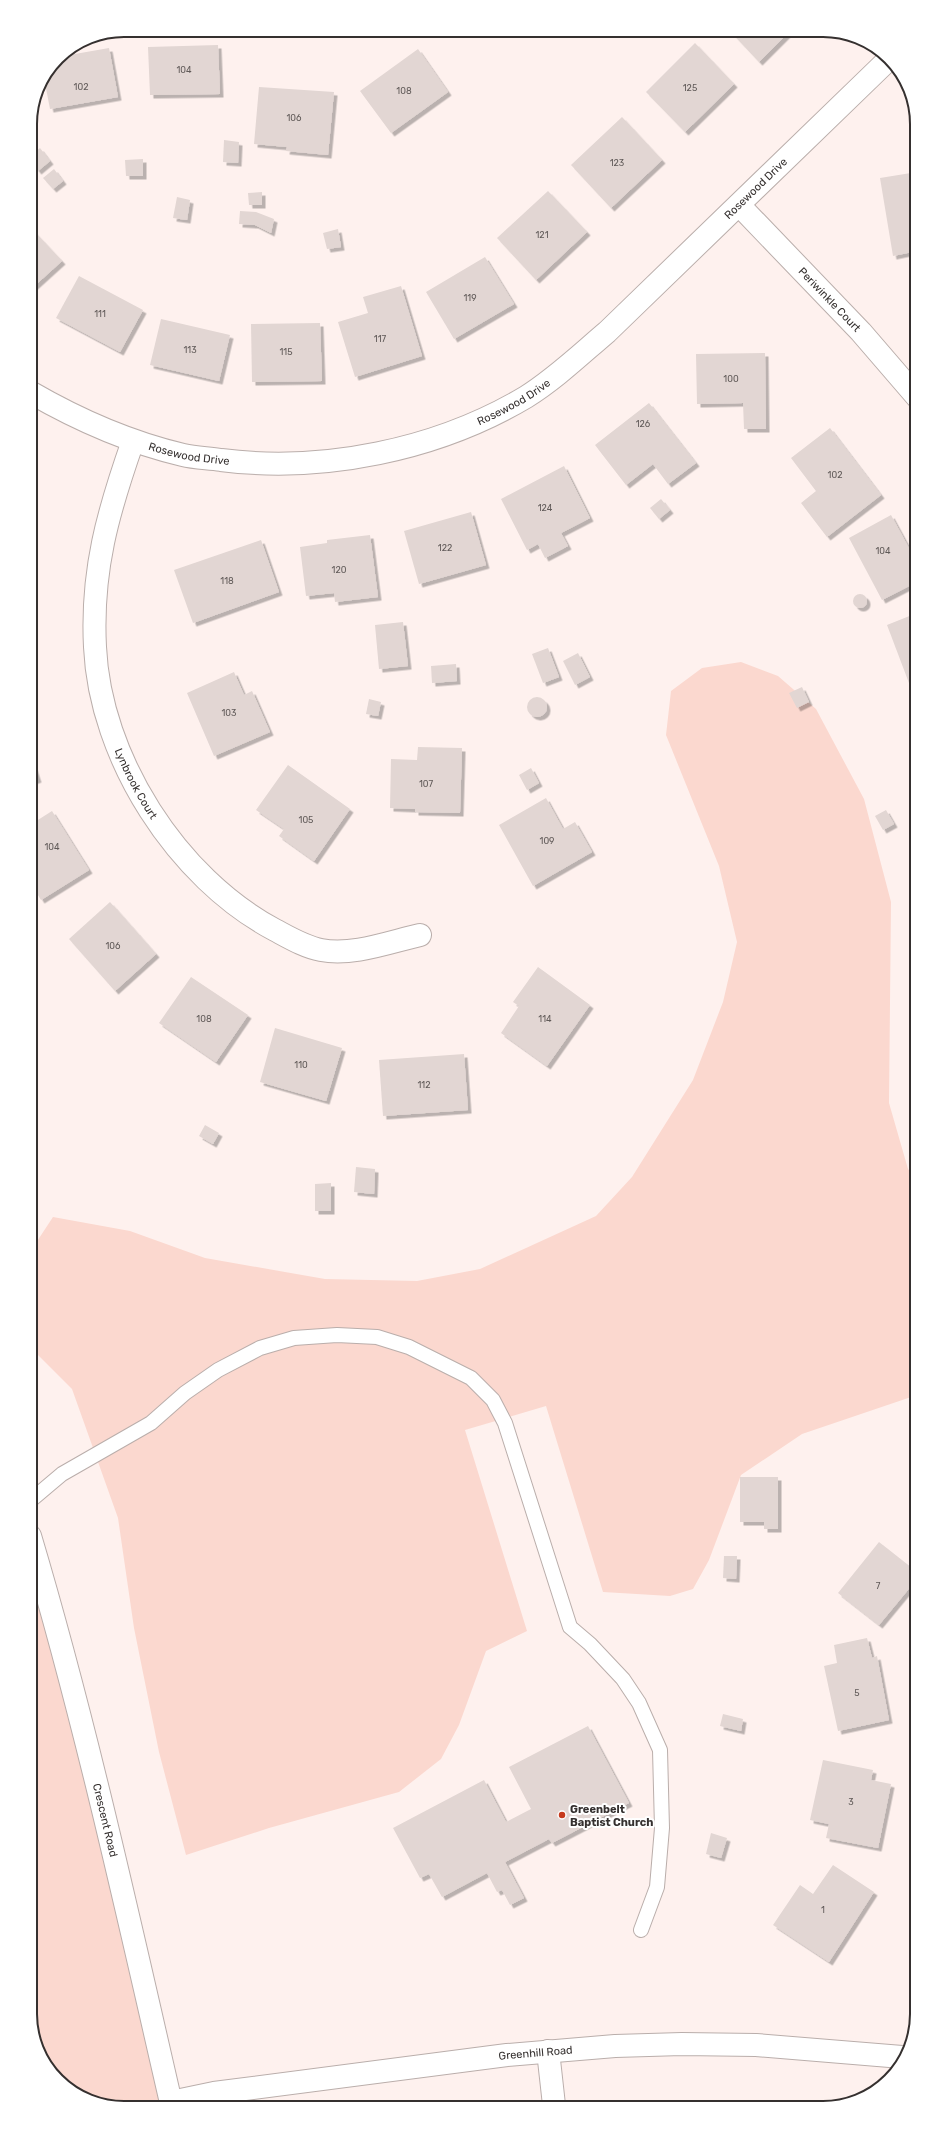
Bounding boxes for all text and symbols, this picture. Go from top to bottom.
house number: 104 [176,65,192,75]
house number: 102 [74,82,88,92]
house number: 125 [683,83,697,93]
house number: 108 [396,86,412,96]
house number: 106 [287,113,302,123]
street label: Rosewood Drive [722,155,790,221]
house number: 123 [610,158,624,168]
house number: 121 [536,230,549,240]
street label: Periwinkle Court [796,265,864,335]
house number: 119 [463,293,477,303]
house number: 111 [94,309,106,319]
house number: 117 [374,334,387,344]
house number: 113 [183,345,197,355]
house number: 115 [279,347,293,357]
house number: 100 [723,374,739,384]
street label: Rosewood Drive [475,376,553,428]
house number: 126 [636,419,651,429]
street label: Rosewood Drive [147,439,230,467]
house number: 102 [828,470,842,480]
house number: 124 [538,503,553,513]
house number: 122 [438,543,452,553]
house number: 104 [875,546,891,556]
house number: 120 [332,565,347,575]
house number: 118 [220,576,234,586]
house number: 103 [222,708,236,718]
street label: Lynbrook Court [112,746,161,822]
house number: 107 [419,779,433,789]
house number: 105 [299,815,313,825]
house number: 109 [540,836,554,846]
house number: 104 [44,842,60,852]
house number: 106 [106,941,121,951]
house number: 108 [196,1014,212,1024]
house number: 114 [538,1014,552,1024]
house number: 110 [294,1060,308,1070]
house number: 112 [418,1080,431,1090]
house number: 7 [876,1581,881,1591]
house number: 5 [854,1688,860,1698]
street label: Crescent Road [90,1782,121,1858]
house number: 3 [848,1797,854,1807]
place label: Greenbelt Baptist Church [570,1803,653,1829]
marker: Greenbelt Baptist Church [557,1810,567,1820]
house number: 1 [821,1905,825,1915]
street label: Greenhill Road [498,2043,573,2063]

